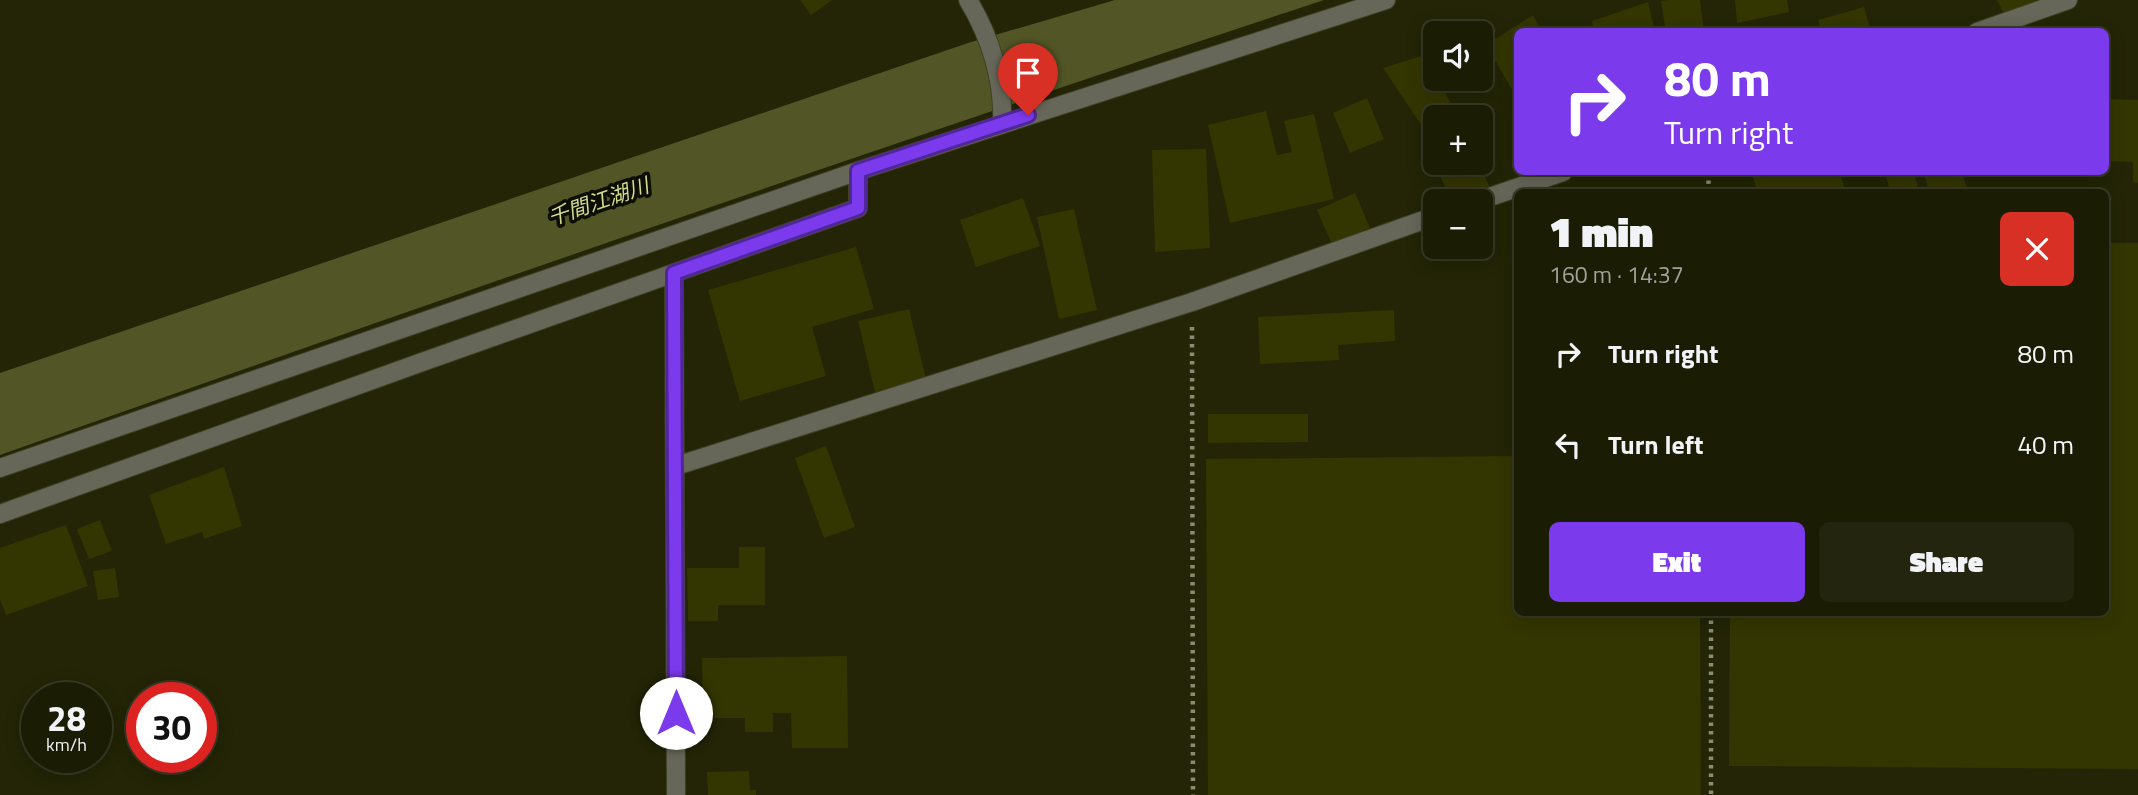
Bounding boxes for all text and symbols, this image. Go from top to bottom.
map controls [1423,21,1493,259]
button: sound [1423,21,1493,91]
text: 80 m [1664,40,1771,115]
pin [998,43,1058,115]
icon: arrive [1009,54,1047,92]
icon: right [1549,56,1640,147]
button: + [1423,105,1493,175]
text: Turn right [1664,108,1793,156]
water label: 千間江湖川 [543,168,655,233]
button: − [1423,189,1493,259]
text: 1 min [1549,199,1653,263]
button: close [2000,212,2074,286]
text: 160 m · 14:37 [1549,257,1684,292]
text: Turn right [1608,334,1719,373]
text: 80 m [2017,334,2074,373]
icon: right [1549,335,1587,373]
text: Turn left [1608,425,1703,464]
text: 40 m [2017,425,2074,464]
icon: left [1549,426,1587,464]
button: Exit [1549,522,1805,602]
button: Share [1819,522,2074,602]
position arrow [639,676,713,750]
speed limit sign: 30 [126,682,217,773]
text: 28 [47,691,86,745]
text: km/h [46,731,87,758]

